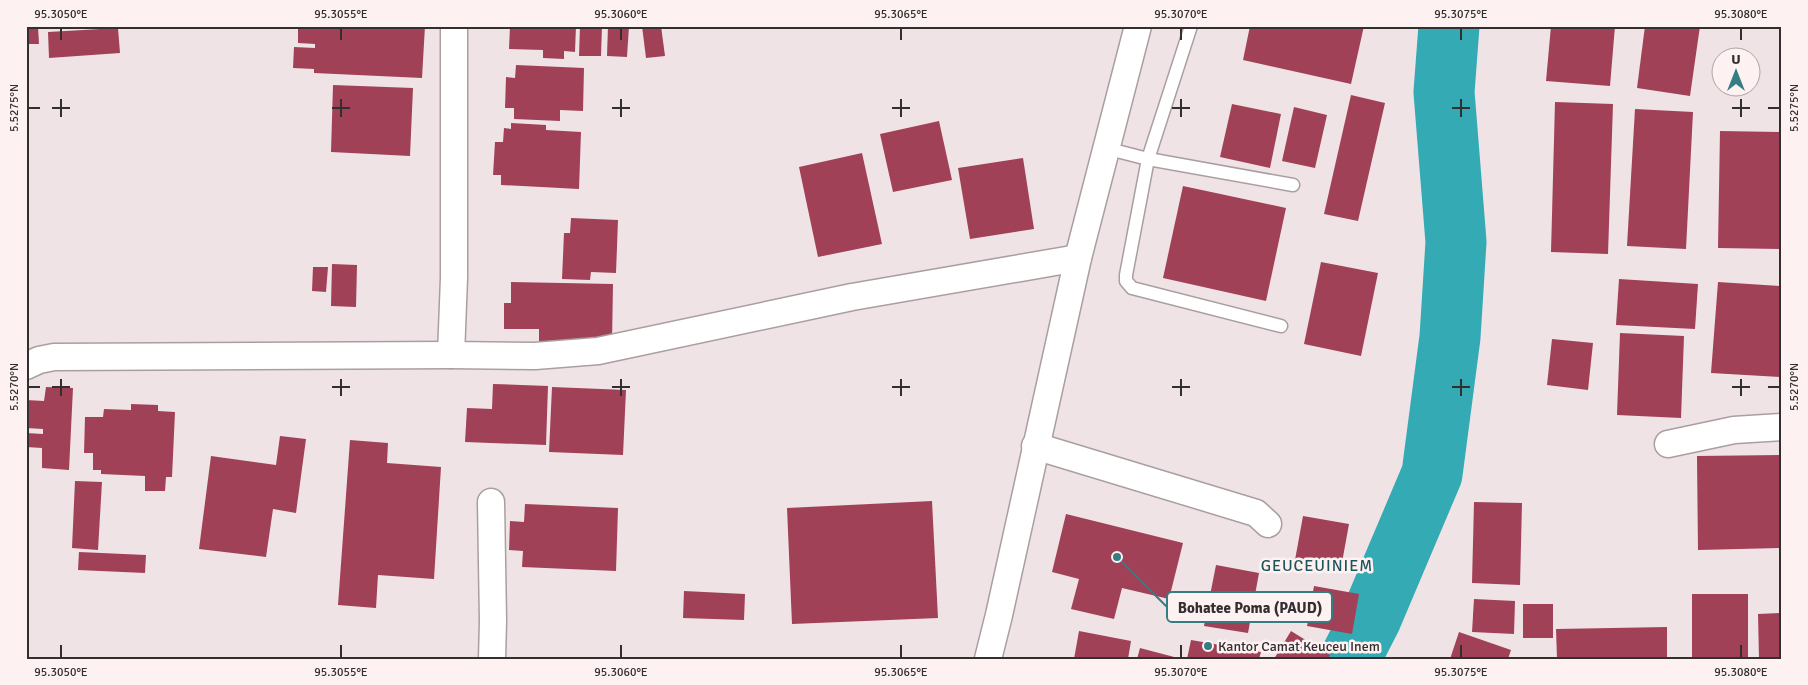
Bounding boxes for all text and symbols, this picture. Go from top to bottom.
text: 95.3050°E [34,7,88,22]
text: 95.3055°E [314,7,368,22]
text: 95.3060°E [594,7,648,22]
text: 95.3065°E [874,7,928,22]
text: 95.3070°E [1154,7,1208,22]
text: 95.3075°E [1434,7,1488,22]
text: 95.3080°E [1714,7,1768,22]
north arrow [1710,48,1760,98]
text: U [1731,51,1741,68]
text: 5.5275°N [7,84,22,132]
text: 5.5275°N [1787,84,1802,132]
text: 5.5270°N [7,363,22,411]
text: 5.5270°N [1787,363,1802,411]
district label: GEUCEUINIEM [1261,556,1373,576]
callout: Bohatee Poma (PAUD) [1167,592,1332,622]
text: Bohatee Poma (PAUD) [1178,599,1322,617]
place label: Kantor Camat Keuceu Inem [1218,638,1380,655]
marker: Kantor Camat Keuceu Inem [1202,640,1214,652]
text: 95.3050°E [34,665,88,680]
text: 95.3055°E [314,665,368,680]
text: 95.3060°E [594,665,648,680]
text: 95.3065°E [874,665,928,680]
text: 95.3070°E [1154,665,1208,680]
text: 95.3075°E [1434,665,1488,680]
text: 95.3080°E [1714,665,1768,680]

